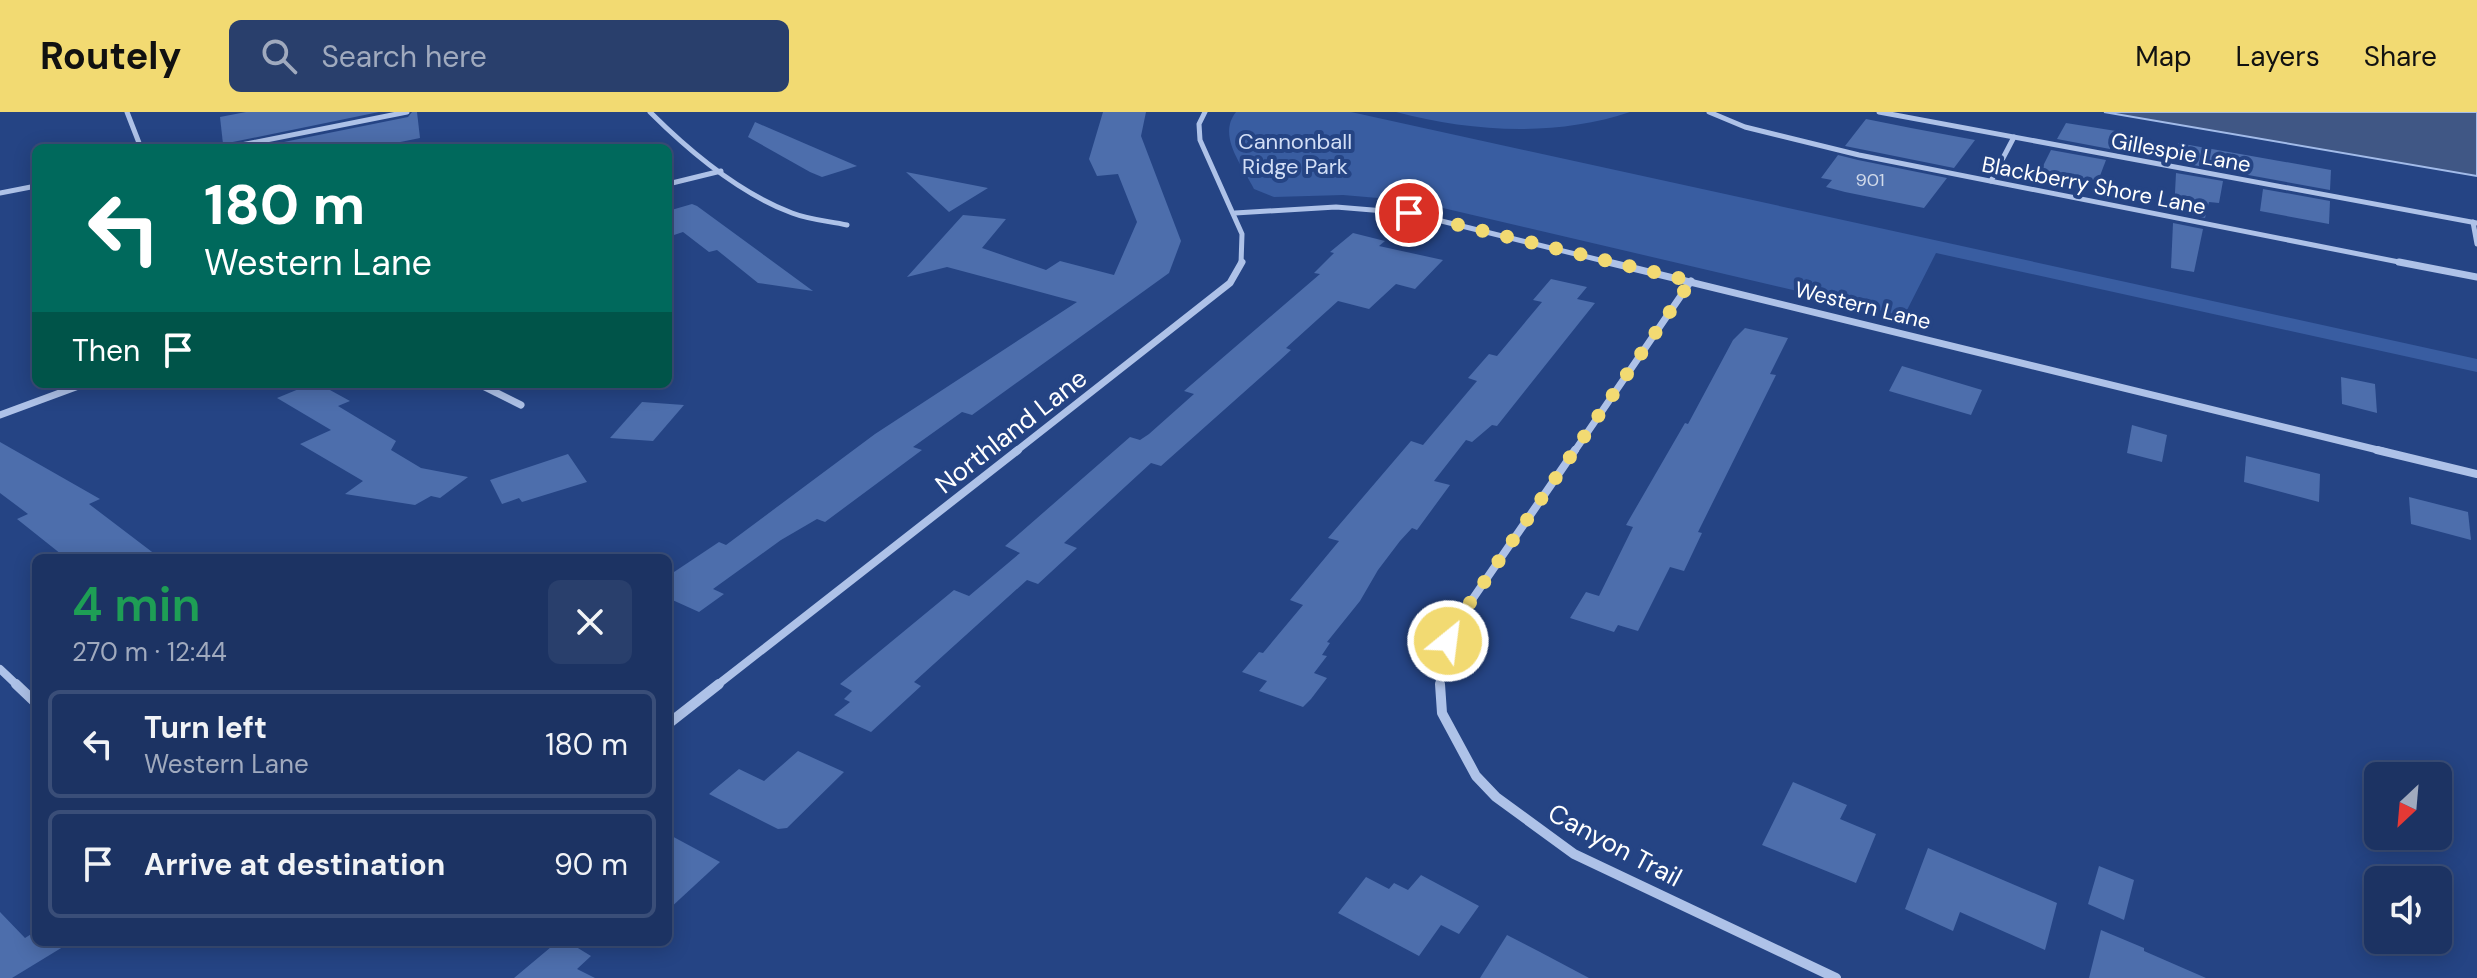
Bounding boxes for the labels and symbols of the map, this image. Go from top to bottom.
street label: Gillespie Lane [2109,126,2253,179]
park label: Cannonball Ridge Park [1238,127,1352,181]
street label: Blackberry Shore Lane [1979,150,2208,221]
house number: 901 [1855,168,1885,192]
pin [1375,179,1443,247]
street label: Western Lane [1792,275,1934,336]
street label: Northland Lane [928,361,1094,501]
position arrow [1406,599,1490,683]
north arrow [2364,762,2452,850]
street label: Canyon Trail [1542,796,1688,894]

